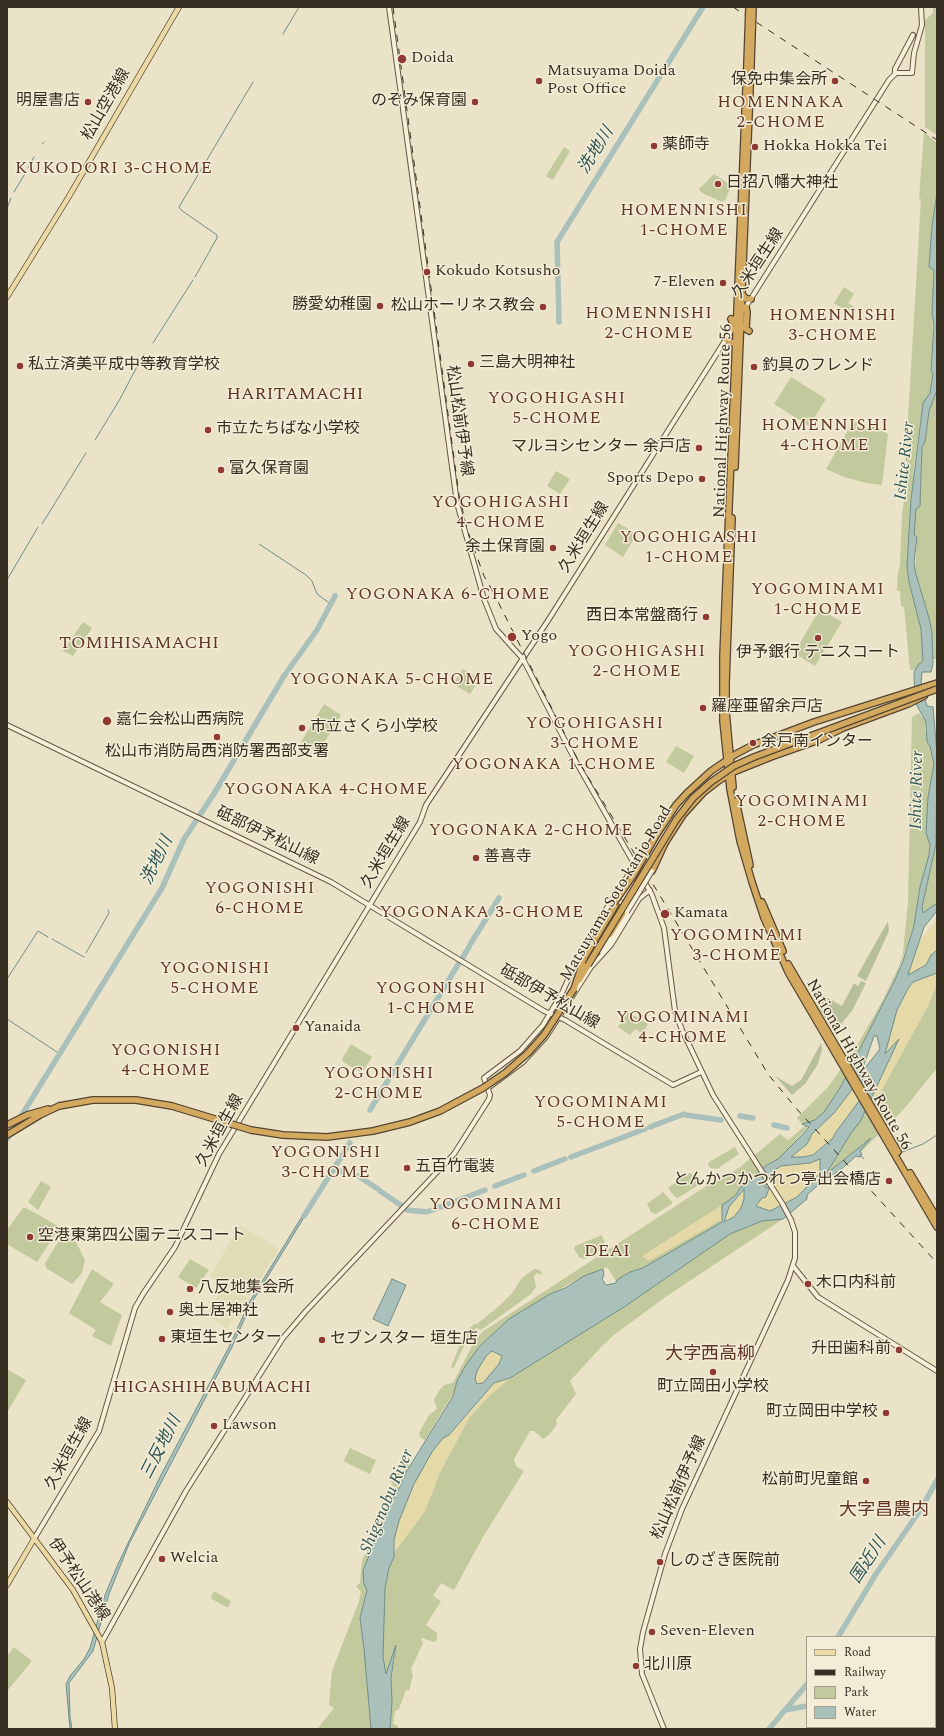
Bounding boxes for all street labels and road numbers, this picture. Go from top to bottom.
street label: 松山空港線 [79,66,135,144]
street label: 久米垣生線 [729,225,789,303]
street label: National Highway Route 56 [711,324,737,518]
street label: 松山松前伊予線 [441,364,475,478]
street label: 久米垣生線 [556,499,614,577]
street label: Matsuyama Soto kanjo Road [557,803,677,985]
street label: 砥部伊予松山線 [212,804,322,870]
street label: 久米垣生線 [358,814,416,892]
street label: 砥部伊予松山線 [496,962,602,1034]
street label: National Highway Route 56 [801,976,915,1154]
street label: 久米垣生線 [193,1091,249,1171]
street label: 久米垣生線 [42,1414,98,1494]
street label: 松山松前伊予線 [648,1433,712,1543]
street label: 伊予松山港線 [43,1535,113,1625]

